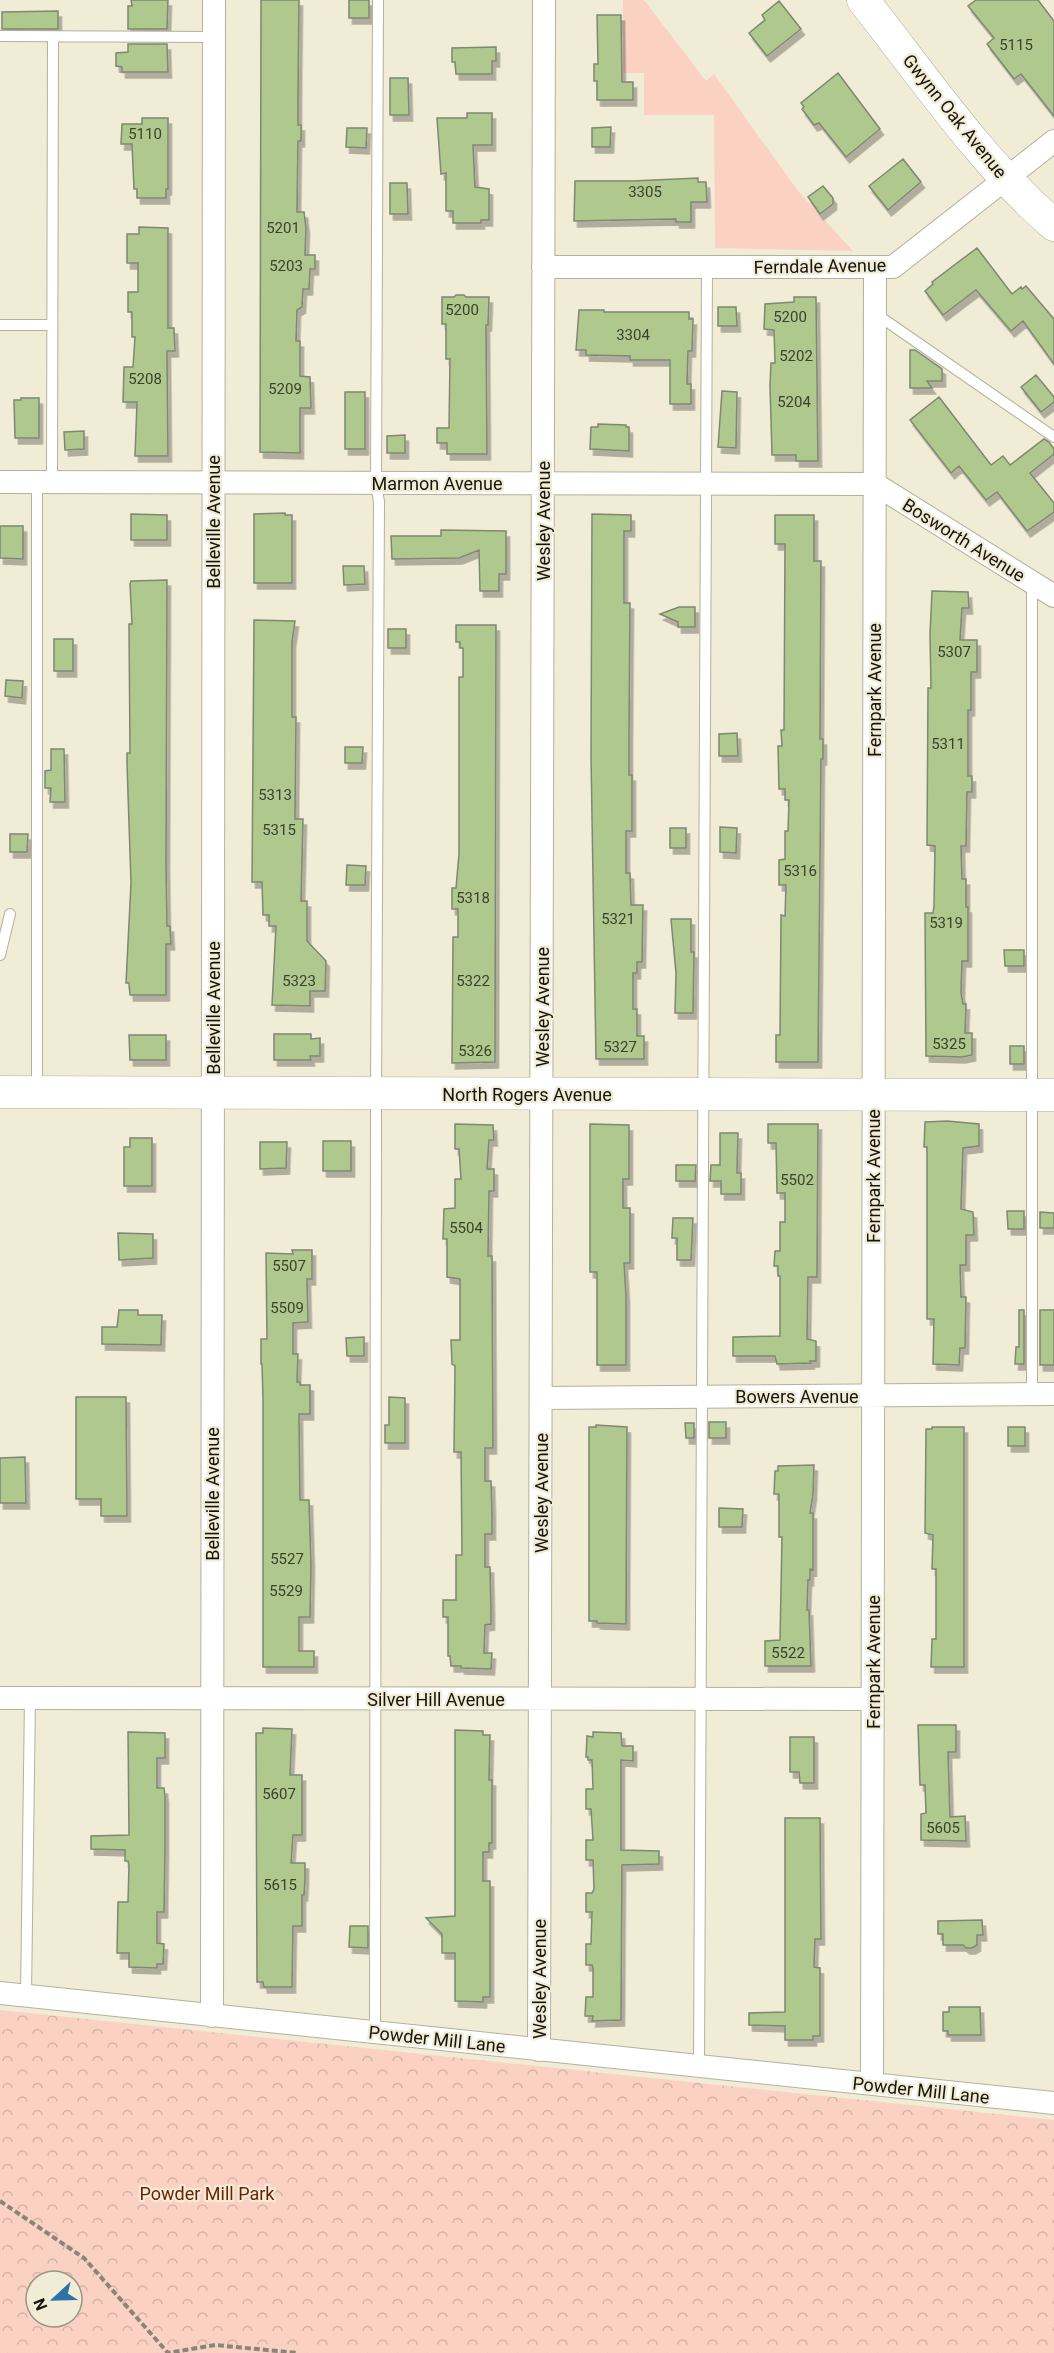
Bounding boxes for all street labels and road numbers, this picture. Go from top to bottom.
street label: Gwynn Oak Avenue [899,50,1011,182]
street label: Ferndale Avenue [754,254,886,278]
street label: Belleville Avenue [203,455,224,589]
street label: Wesley Avenue [533,461,554,581]
street label: Marmon Avenue [372,473,502,494]
street label: Bosworth Avenue [899,494,1029,586]
street label: Fernpark Avenue [864,623,885,757]
street label: Belleville Avenue [203,941,224,1075]
street label: Wesley Avenue [532,947,553,1067]
street label: North Rogers Avenue [442,1084,612,1105]
street label: Fernpark Avenue [863,1109,884,1243]
street label: Bowers Avenue [735,1386,859,1407]
street label: Belleville Avenue [202,1427,223,1561]
street label: Wesley Avenue [531,1433,552,1553]
street label: Fernpark Avenue [863,1595,884,1729]
street label: Silver Hill Avenue [367,1689,505,1710]
street label: Wesley Avenue [529,1919,550,2039]
street label: Powder Mill Lane [367,2021,507,2057]
street label: Powder Mill Lane [851,2072,991,2108]

